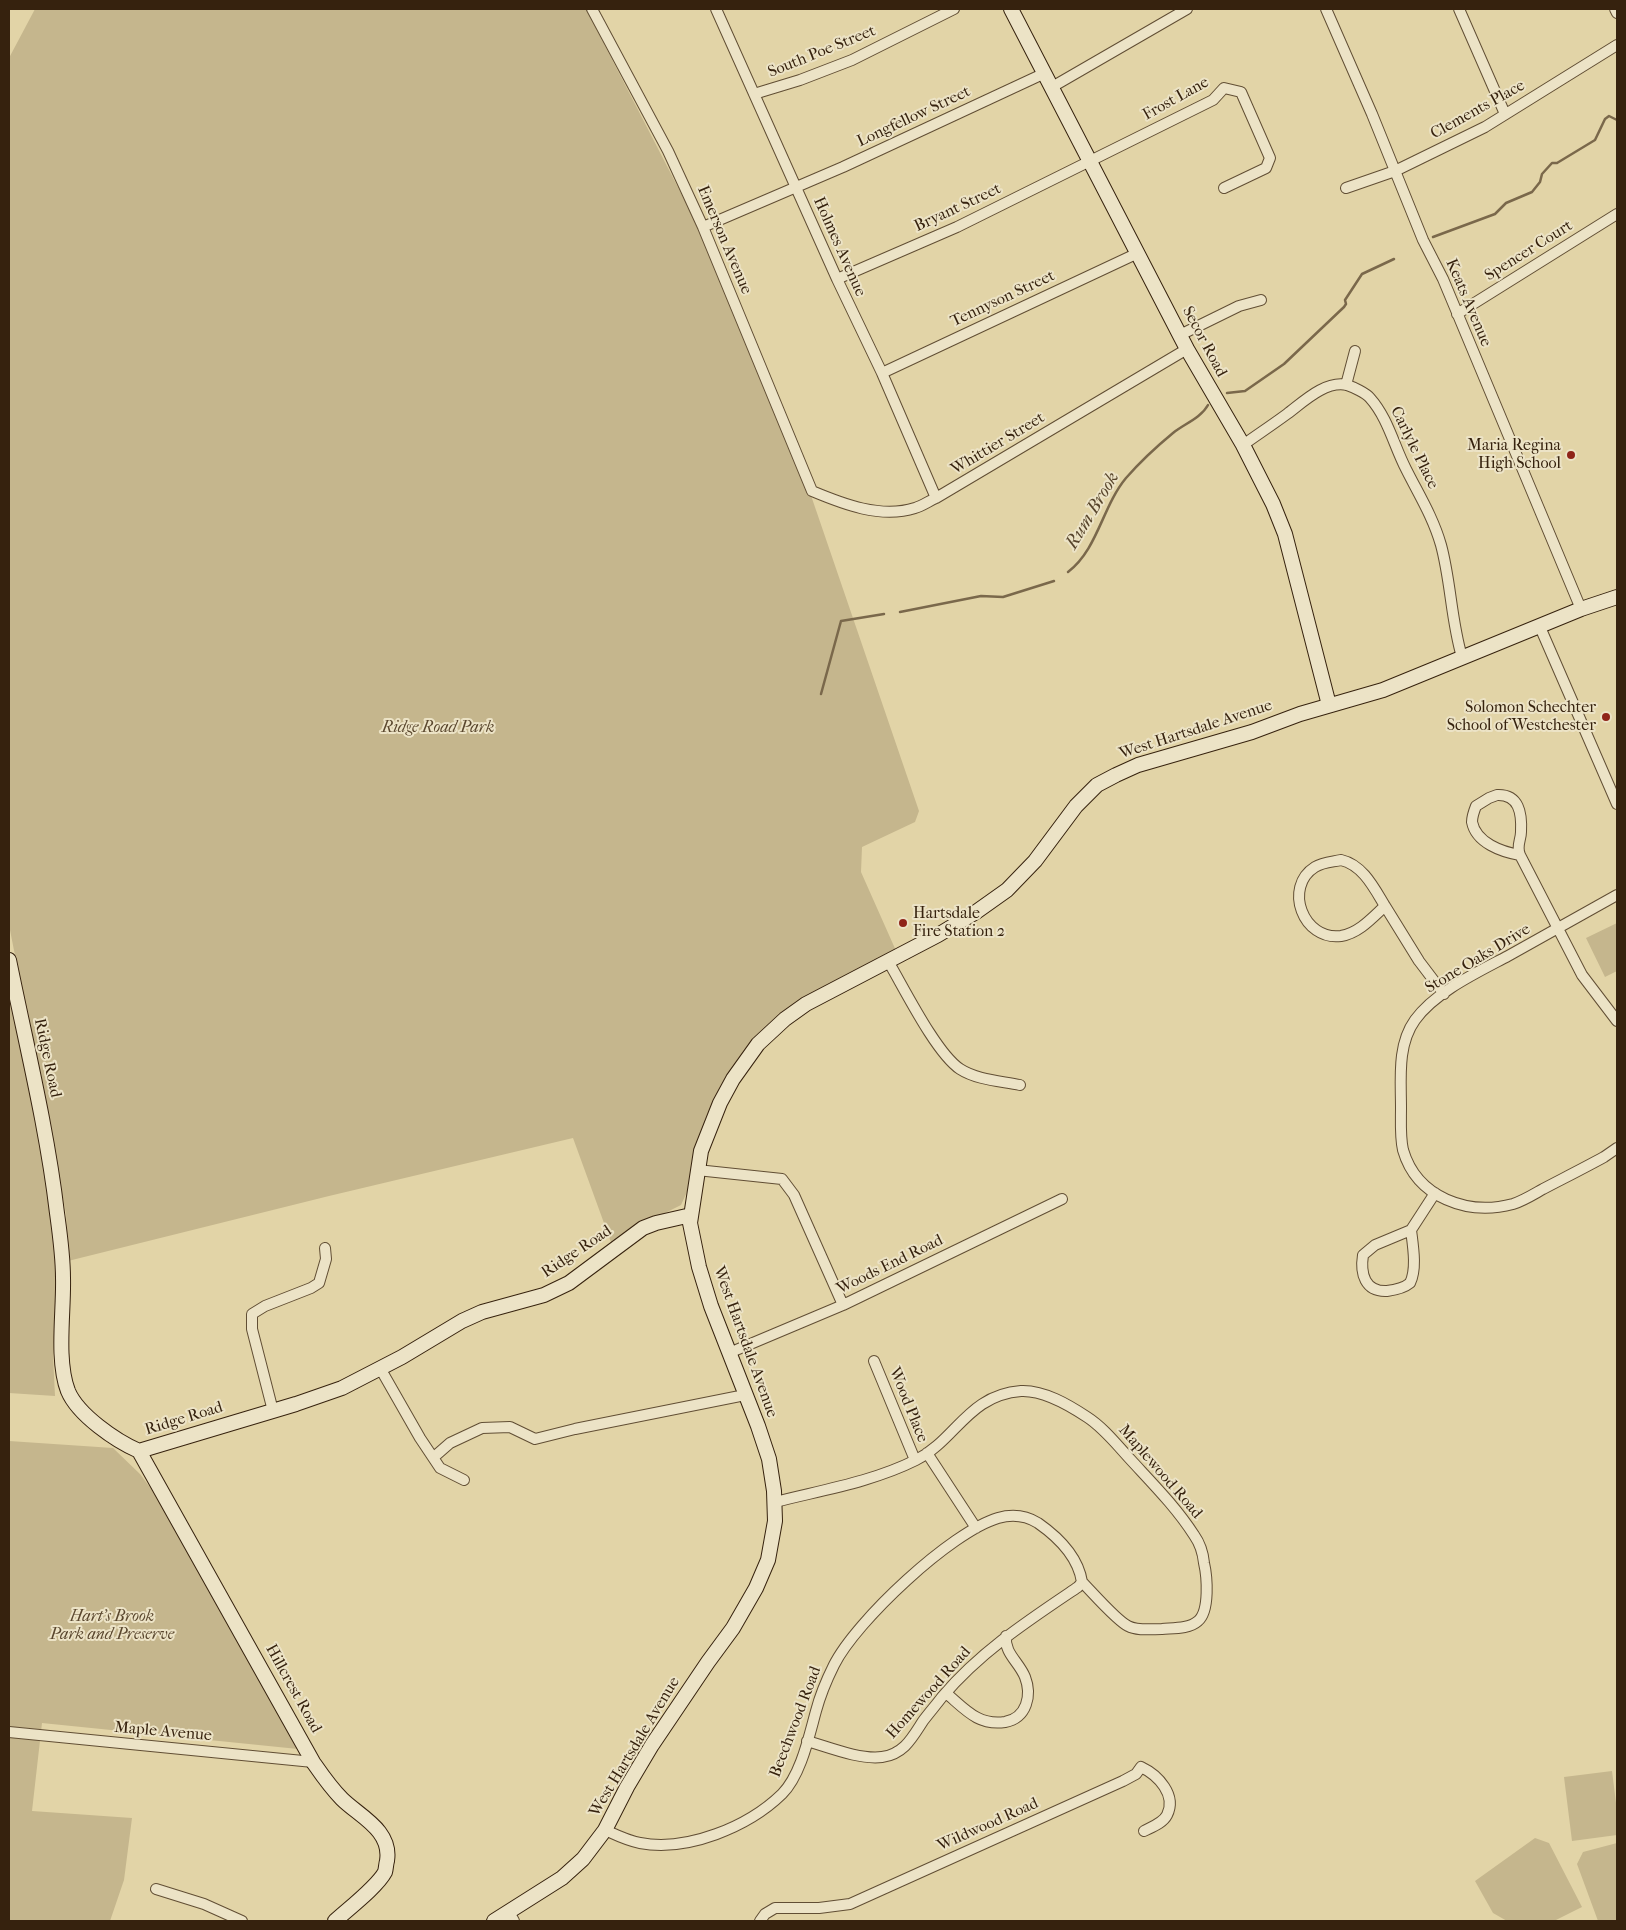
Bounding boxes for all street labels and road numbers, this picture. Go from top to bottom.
street label: South Poe Street [765,22,879,82]
street label: Frost Lane [1140,73,1212,125]
street label: Clements Place [1428,76,1528,144]
street label: Longfellow Street [854,82,974,152]
street label: Bryant Street [912,180,1004,236]
street label: Emerson Avenue [693,183,755,297]
street label: Holmes Avenue [808,194,870,300]
street label: Spencer Court [1482,216,1576,286]
street label: Keats Avenue [1441,256,1495,350]
street label: Tennyson Street [948,266,1058,332]
street label: Secor Road [1177,303,1231,381]
street label: Carlyle Place [1386,404,1442,492]
street label: Whittier Street [948,409,1048,479]
street label: West Hartsdale Avenue [1117,696,1275,764]
street label: Stone Oaks Drive [1422,920,1534,998]
street label: Ridge Road [29,1017,65,1099]
street label: Ridge Road [538,1222,616,1282]
street label: Woods End Road [834,1231,946,1299]
street label: West Hartsdale Avenue [709,1264,781,1420]
street label: Wood Place [884,1365,932,1445]
street label: Ridge Road [143,1398,225,1440]
street label: Maplewood Road [1114,1421,1206,1523]
street label: Hillcrest Road [261,1641,325,1737]
street label: Homewood Road [883,1643,975,1743]
street label: Beechwood Road [766,1664,826,1780]
street label: West Hartsdale Avenue [586,1674,684,1820]
street label: Maple Avenue [113,1718,213,1746]
street label: Wildwood Road [934,1794,1042,1856]

